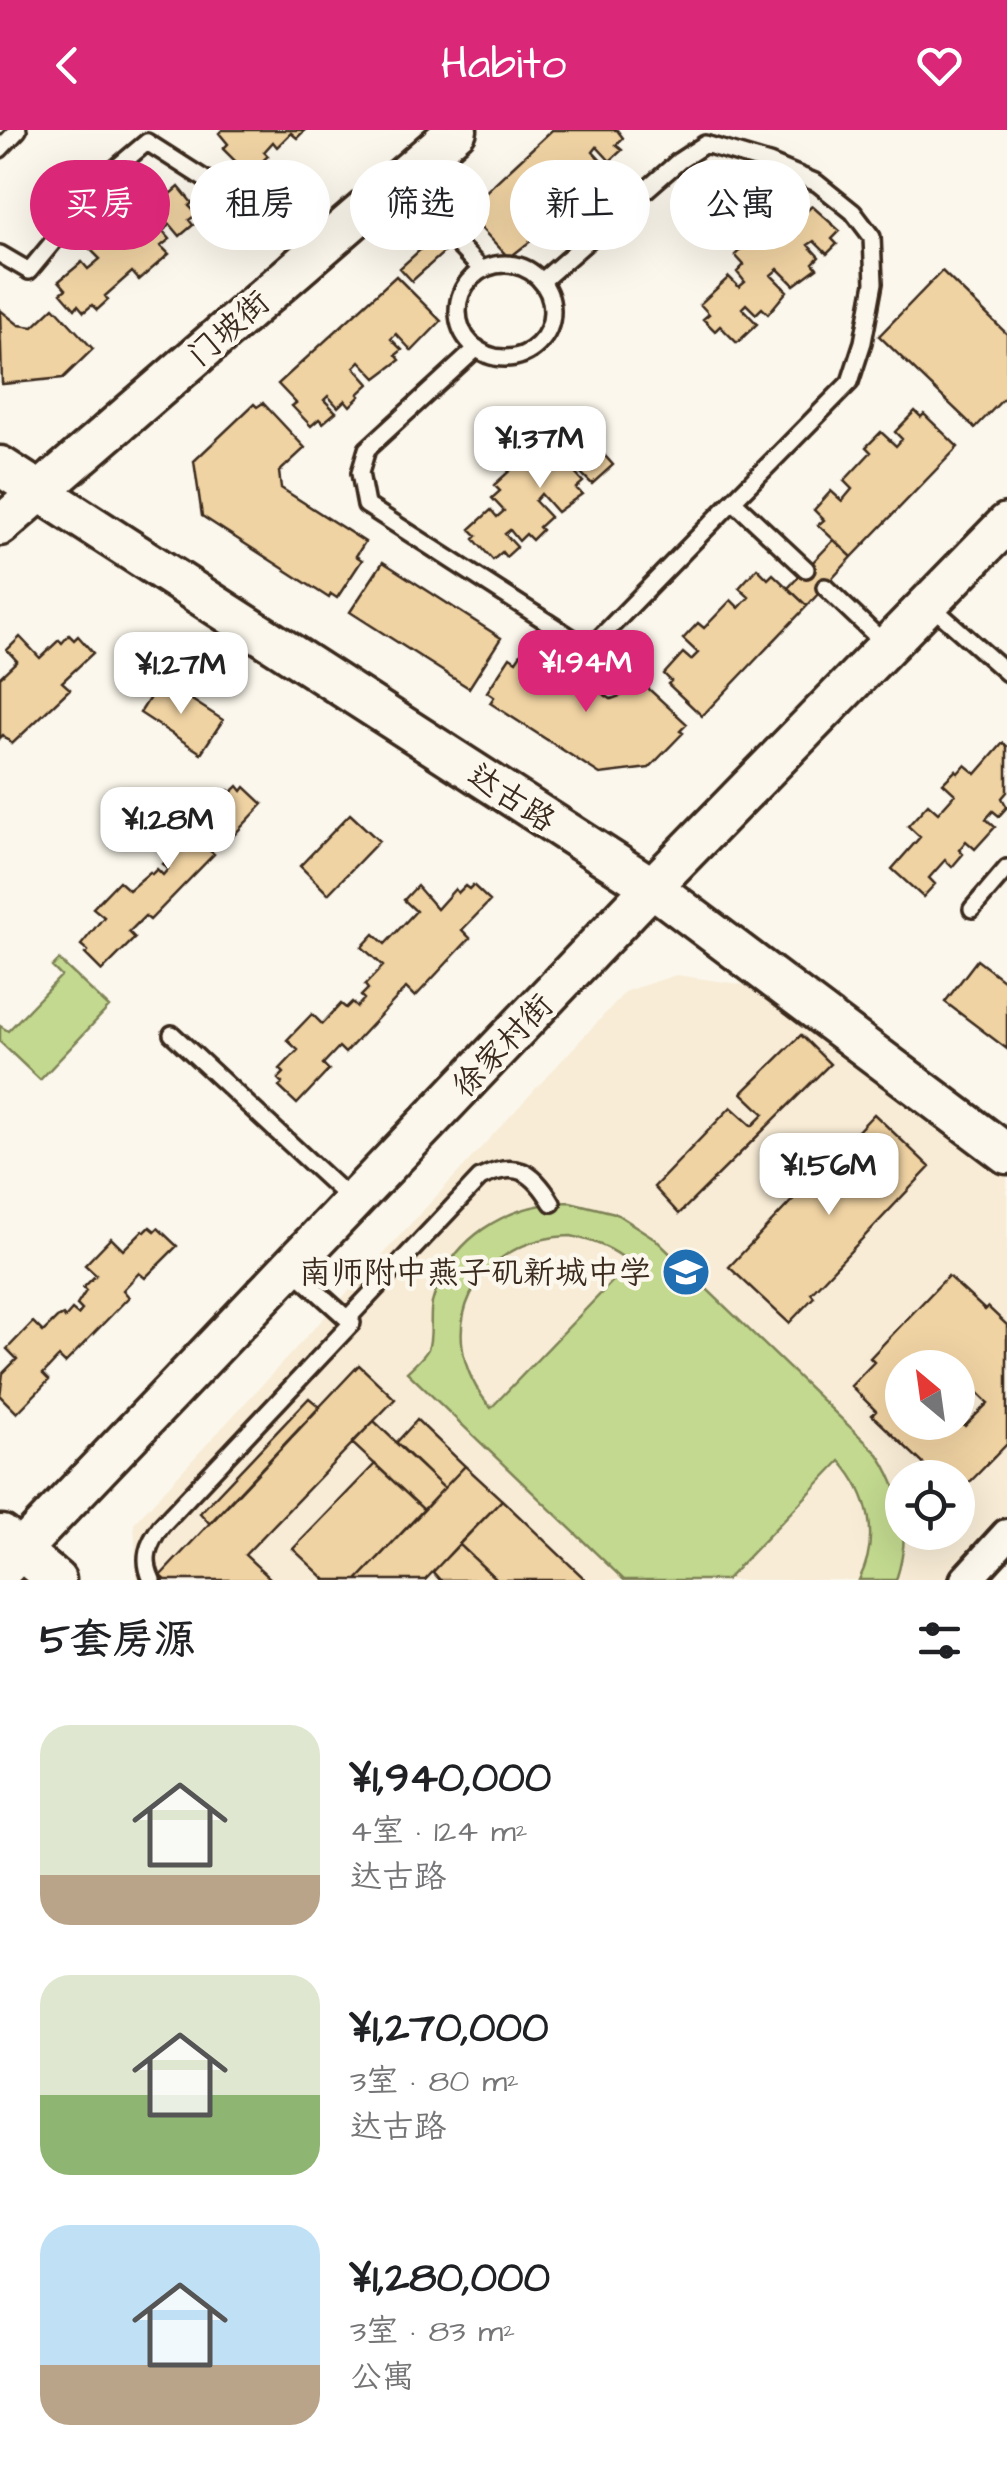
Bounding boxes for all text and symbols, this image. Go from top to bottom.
text: Habito [441,34,566,96]
icon: back [40,38,95,93]
icon: heart [912,38,967,93]
chip: 买房 [30,160,170,250]
chip: 租房 [190,160,330,250]
chip: 筛选 [350,160,490,250]
chip: 新上 [510,160,650,250]
chip: 公寓 [670,160,810,250]
street label: 门坡街 [178,281,280,378]
pin: ¥1.37M [459,406,621,491]
text: ¥1.37M [496,416,584,461]
pin: ¥1.94M [505,630,667,715]
pin: ¥1.27M [100,632,262,717]
text: ¥1.94M [540,640,632,685]
text: ¥1.27M [136,642,226,687]
street label: 达古路 [459,753,564,843]
pin: ¥1.28M [87,787,249,872]
text: ¥1.28M [122,797,214,842]
street label: 徐家村街 [442,984,564,1108]
pin: ¥1.56M [748,1133,910,1218]
text: ¥1.56M [782,1143,876,1188]
school or university icon: 南师附中燕子矶新城中学 [660,1246,712,1298]
place label: 南师附中燕子矶新城中学 [299,1251,651,1296]
north arrow [885,1350,975,1440]
map controls [885,1350,975,1550]
button: locate [885,1460,975,1550]
text: 5套房源 [40,1612,196,1670]
icon: filters [912,1613,967,1668]
text: ¥1,940,000 [350,1750,551,1808]
icon: home [120,1765,240,1885]
text: 4室 · 124 m² [350,1809,528,1854]
text: 达古路 [350,1855,446,1900]
text: ¥1,270,000 [350,2000,549,2058]
icon: home [120,2015,240,2135]
text: 3室 · 80 m² [350,2059,519,2104]
text: 达古路 [350,2105,446,2150]
text: ¥1,280,000 [350,2250,550,2308]
icon: home [120,2265,240,2385]
text: 3室 · 83 m² [350,2309,515,2354]
text: 公寓 [350,2355,414,2400]

